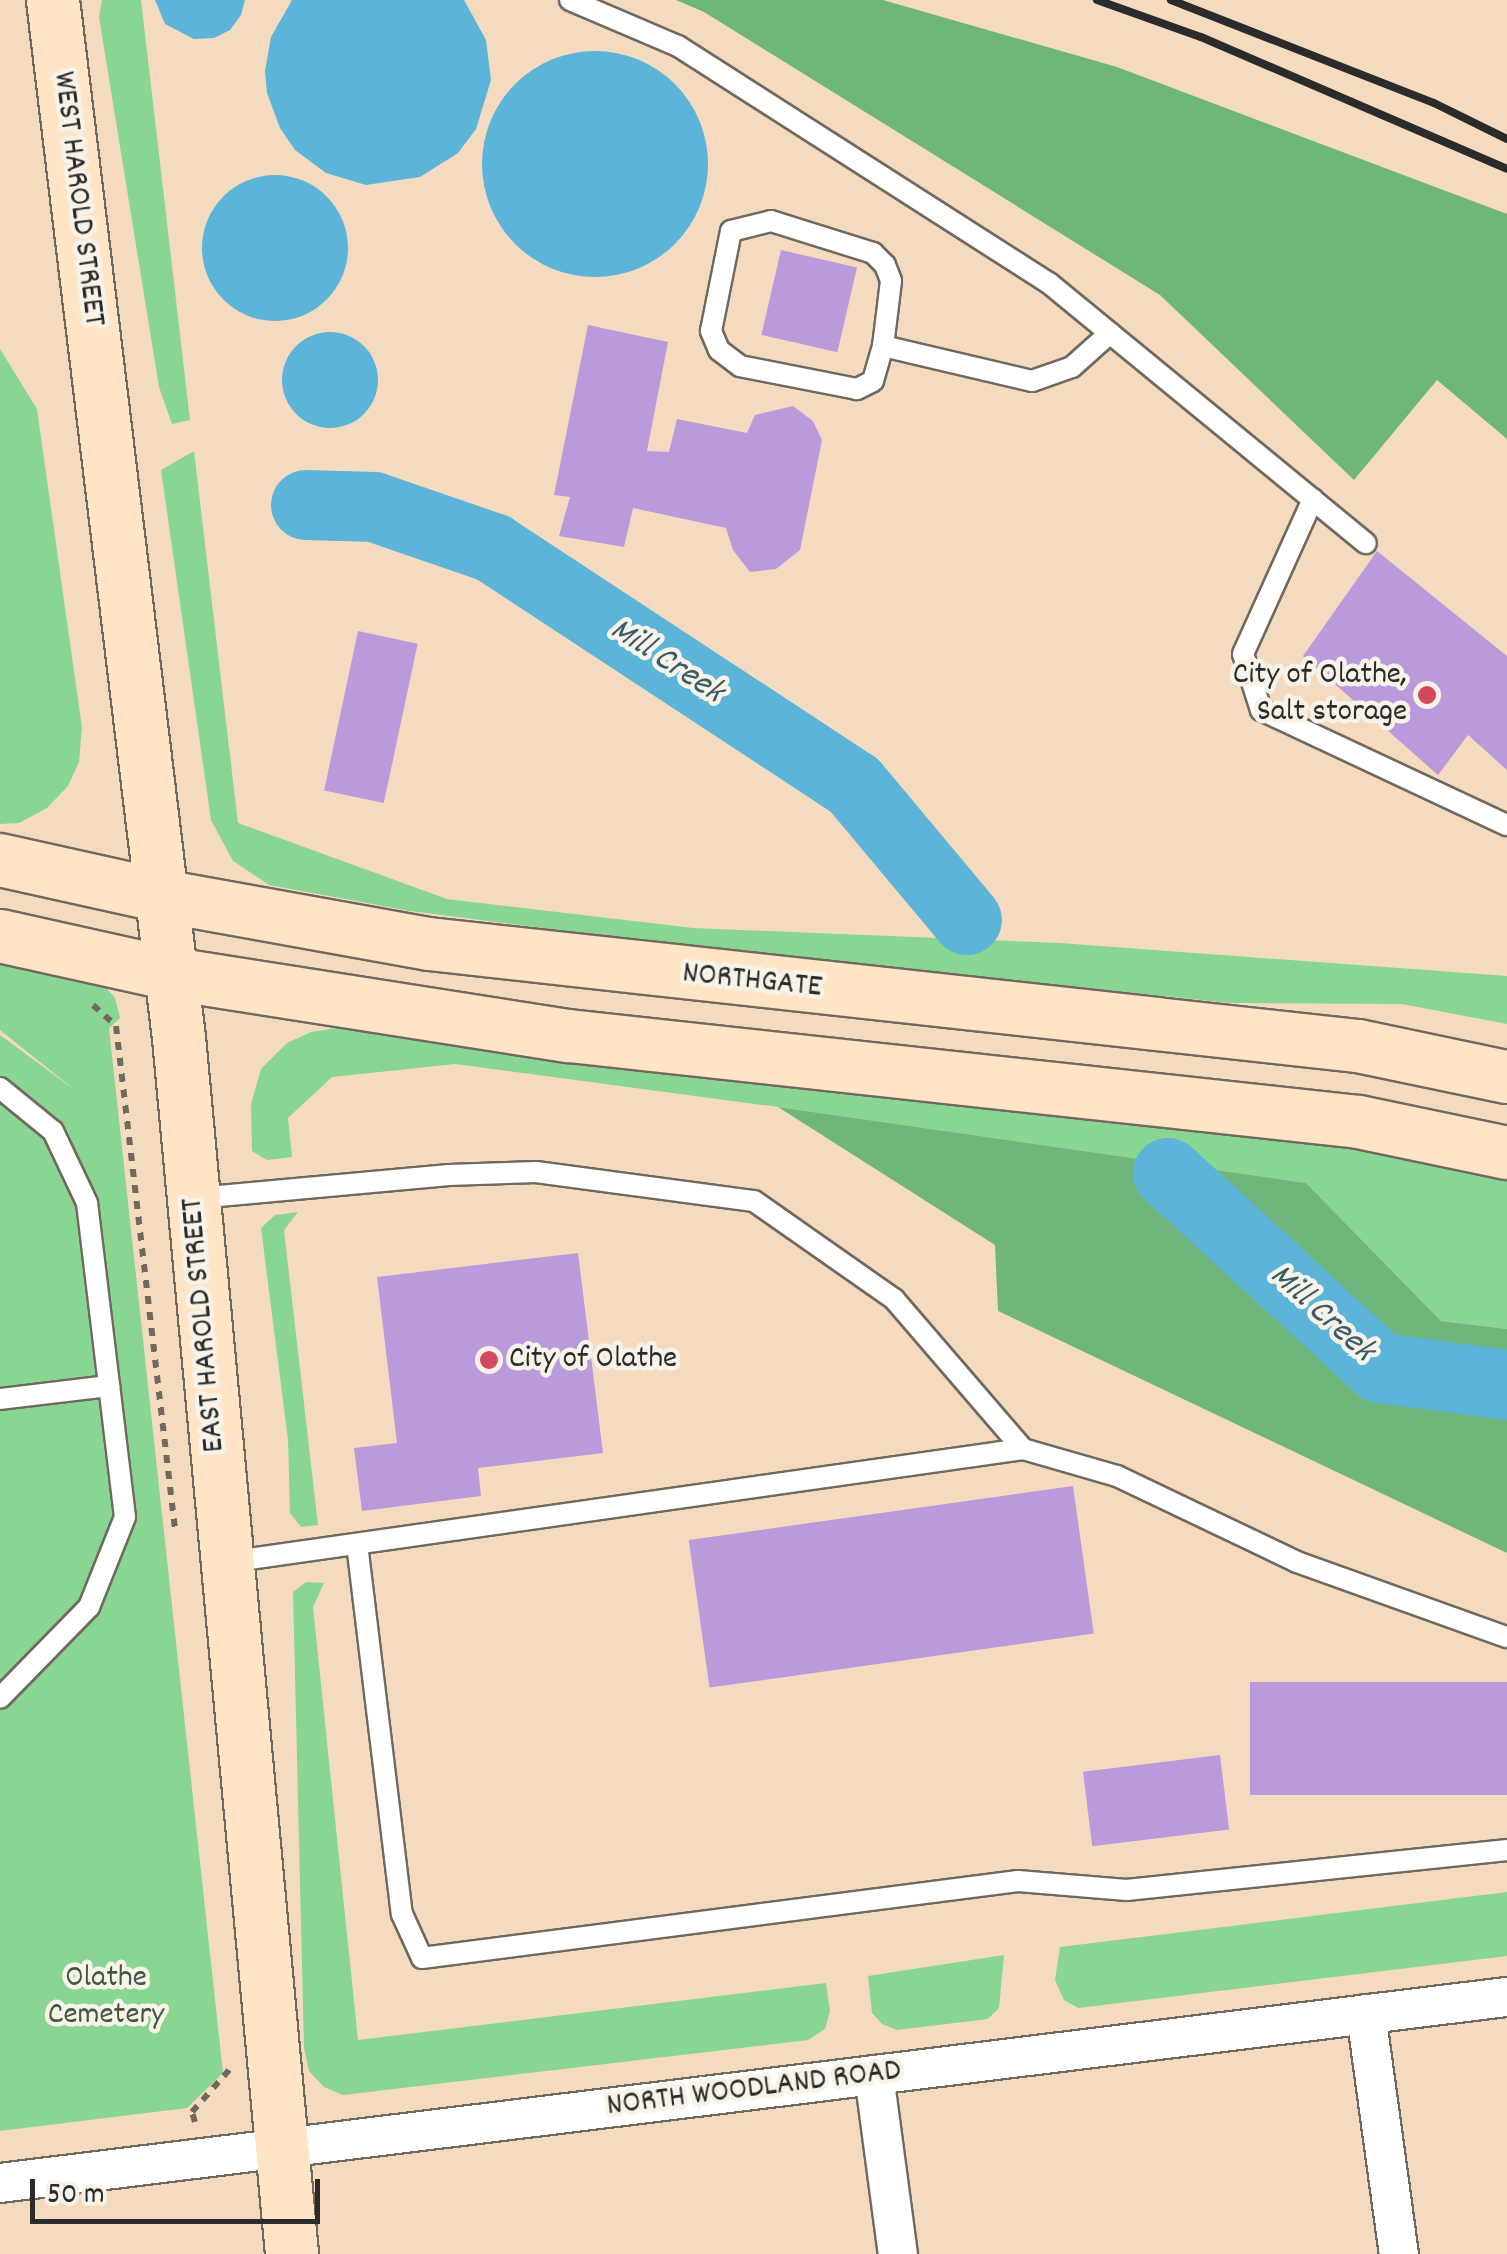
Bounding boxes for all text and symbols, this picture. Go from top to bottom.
street label: WEST HAROLD STREET [42,70,112,328]
water label: Mill Creek [601,610,731,714]
place label: City of Olathe, Salt storage [1233,658,1407,733]
marker: City of Olathe, Salt storage [1416,684,1438,706]
street label: NORTHGATE [680,956,824,1008]
street label: EAST HAROLD STREET [175,1196,235,1454]
water label: Mill Creek [1260,1256,1382,1372]
place label: City of Olathe [509,1341,677,1379]
marker: City of Olathe [478,1349,500,1371]
park label: Olathe Cemetery [48,1961,164,2036]
street label: NORTH WOODLAND ROAD [605,2053,903,2127]
scale bar [35,2159,325,2221]
text: 50 m [47,2175,105,2218]

